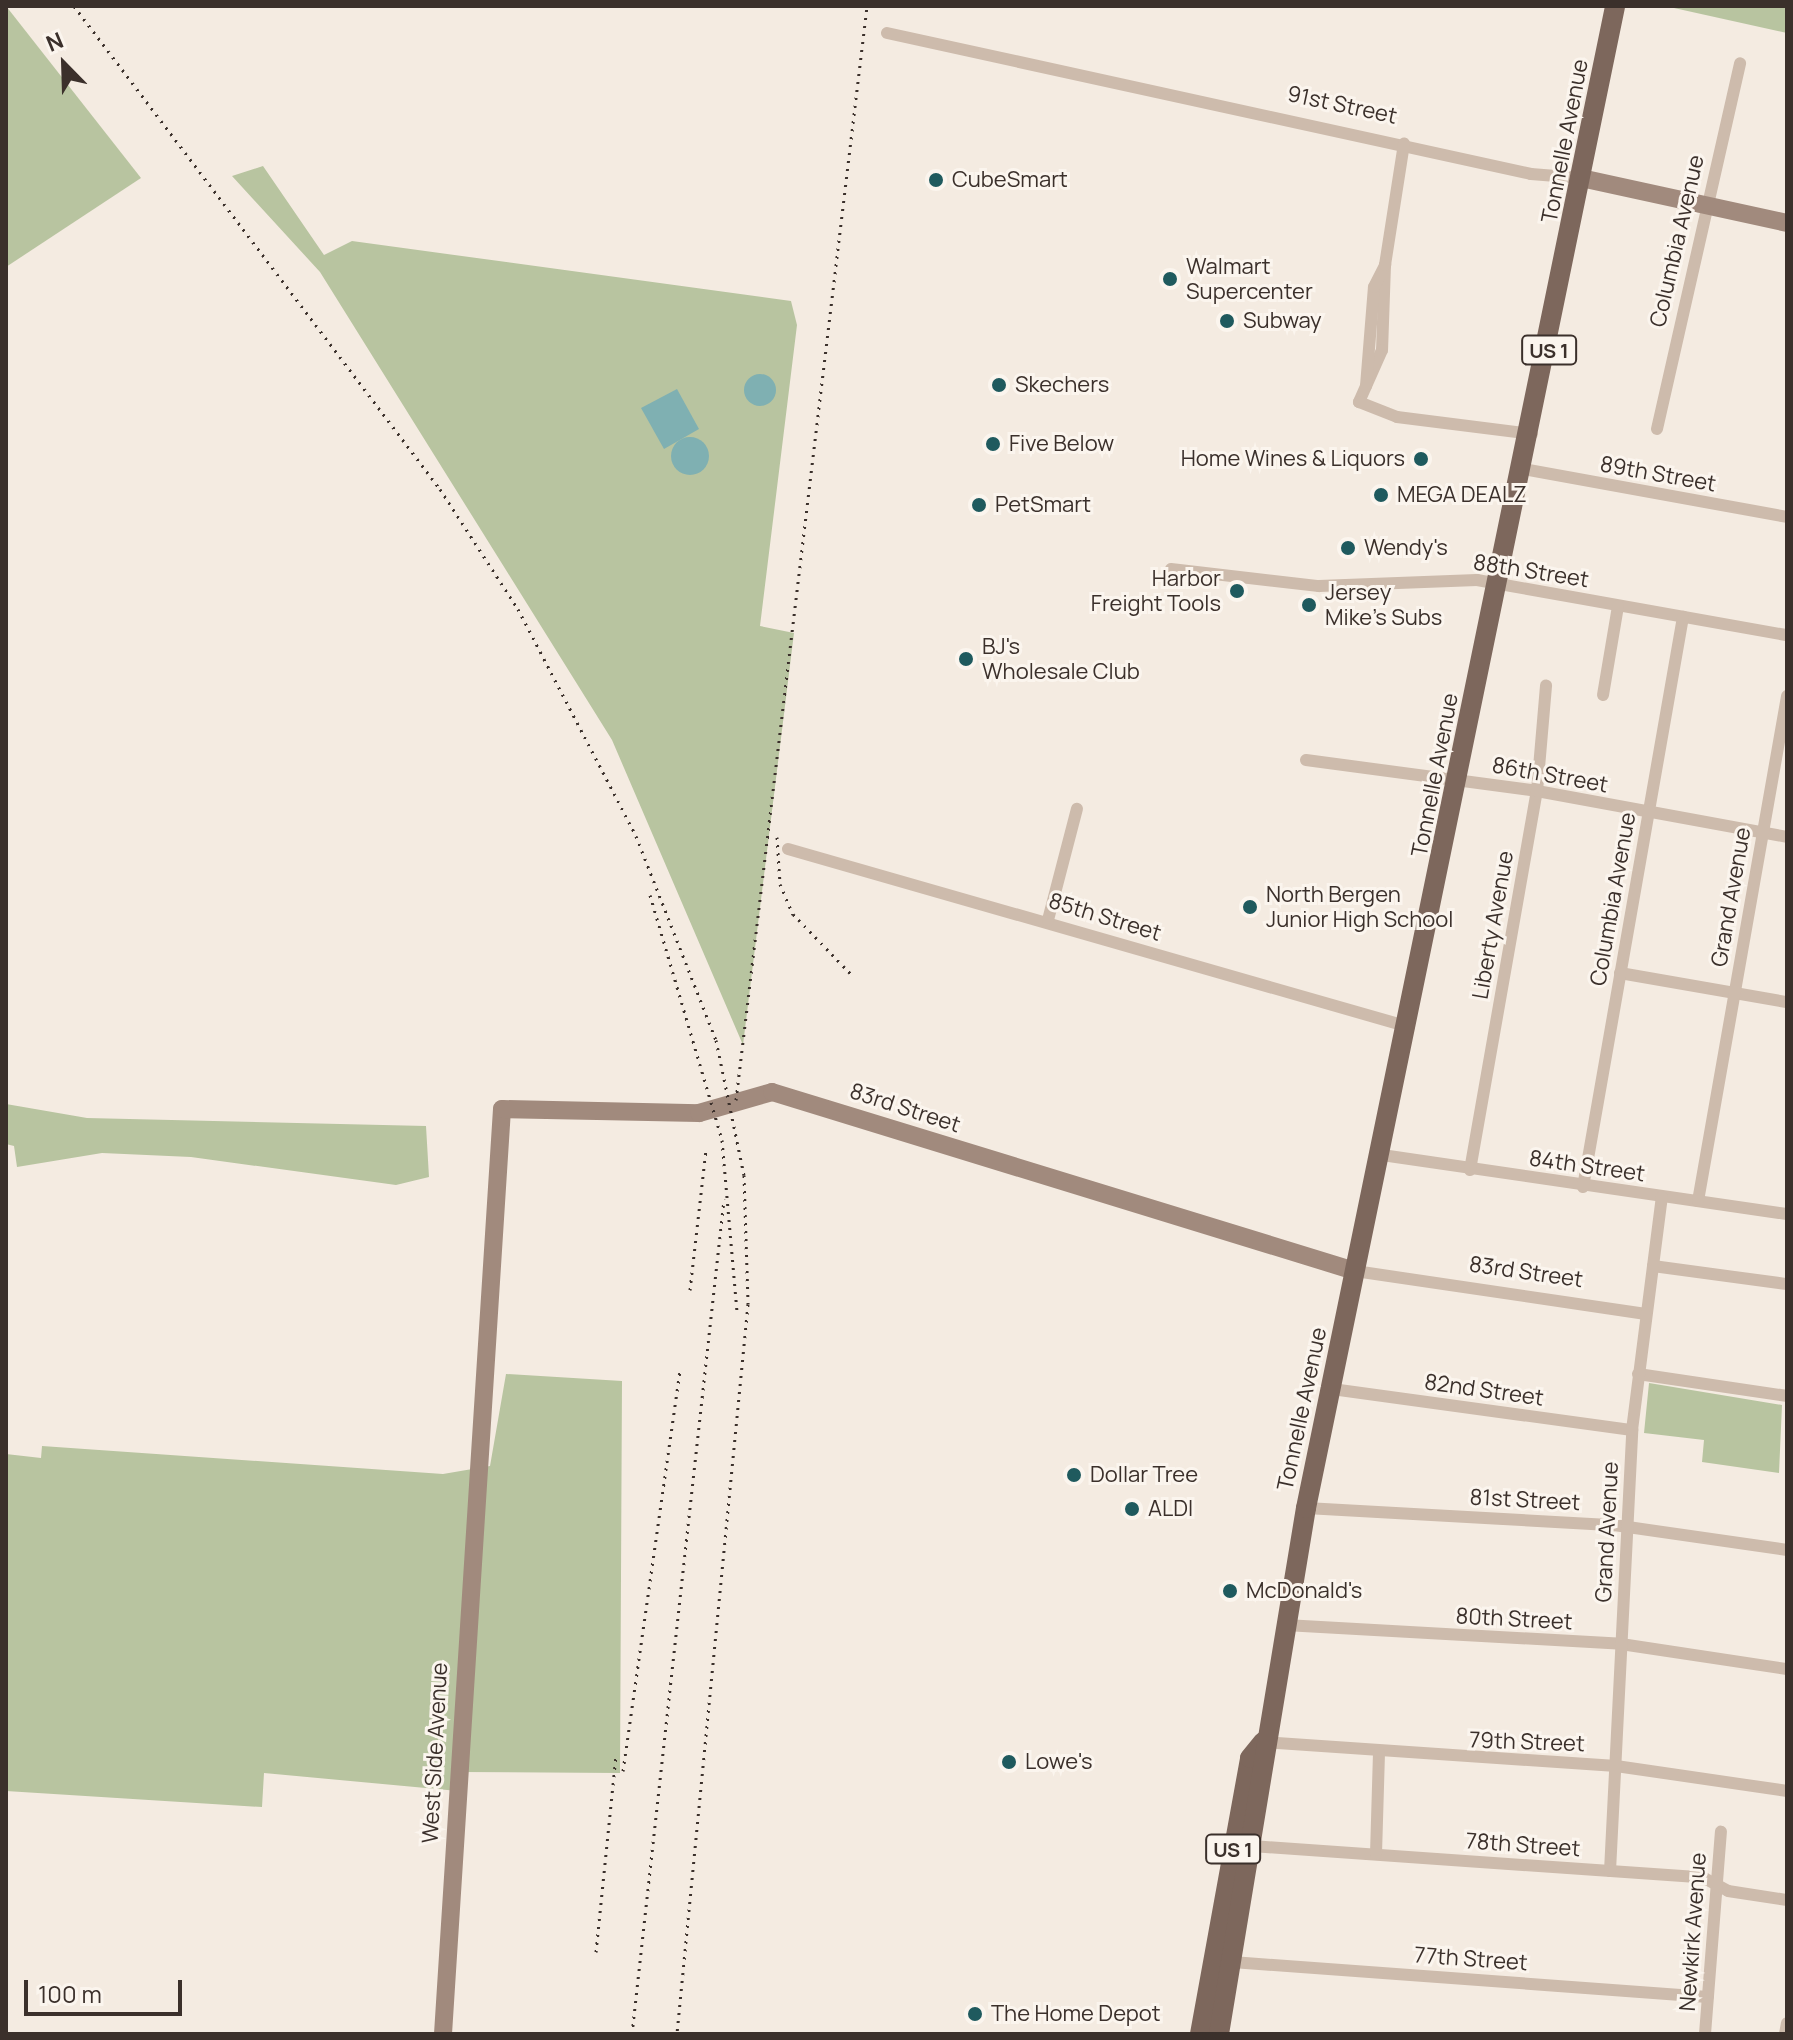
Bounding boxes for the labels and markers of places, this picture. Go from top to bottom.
place label: CubeSmart [952,167,1068,193]
marker: CubeSmart [927,171,945,189]
place label: Walmart Supercenter [1186,253,1313,304]
marker: Walmart Supercenter [1161,270,1179,288]
place label: Subway [1243,308,1322,334]
marker: Subway [1218,312,1236,330]
place label: Skechers [1015,372,1109,398]
marker: Skechers [990,376,1008,394]
place label: Five Below [1009,431,1114,457]
marker: Five Below [984,435,1002,453]
place label: Home Wines & Liquors [1181,446,1405,472]
marker: Home Wines & Liquors [1412,450,1430,468]
place label: MEGA DEALZ [1397,482,1527,508]
marker: MEGA DEALZ [1372,486,1390,504]
place label: PetSmart [995,492,1091,518]
marker: PetSmart [970,496,988,514]
place label: Wendy's [1364,535,1448,561]
marker: Wendy's [1339,539,1357,557]
place label: Harbor Freight Tools [1091,565,1221,616]
place label: Jersey Mike's Subs [1325,579,1442,630]
marker: Harbor Freight Tools [1228,582,1246,600]
marker: Jersey Mike's Subs [1300,596,1318,614]
place label: BJ's Wholesale Club [982,633,1140,684]
marker: BJ's Wholesale Club [957,650,975,668]
place label: North Bergen Junior High School [1266,881,1453,932]
marker: North Bergen Junior High School [1241,898,1259,916]
place label: Dollar Tree [1090,1462,1198,1488]
marker: Dollar Tree [1065,1466,1083,1484]
place label: ALDI [1148,1496,1193,1522]
marker: ALDI [1123,1500,1141,1518]
place label: McDonald's [1246,1578,1362,1604]
marker: McDonald's [1221,1582,1239,1600]
place label: Lowe's [1025,1749,1093,1775]
marker: Lowe's [1000,1753,1018,1771]
place label: The Home Depot [991,2001,1161,2027]
marker: The Home Depot [966,2005,984,2023]

